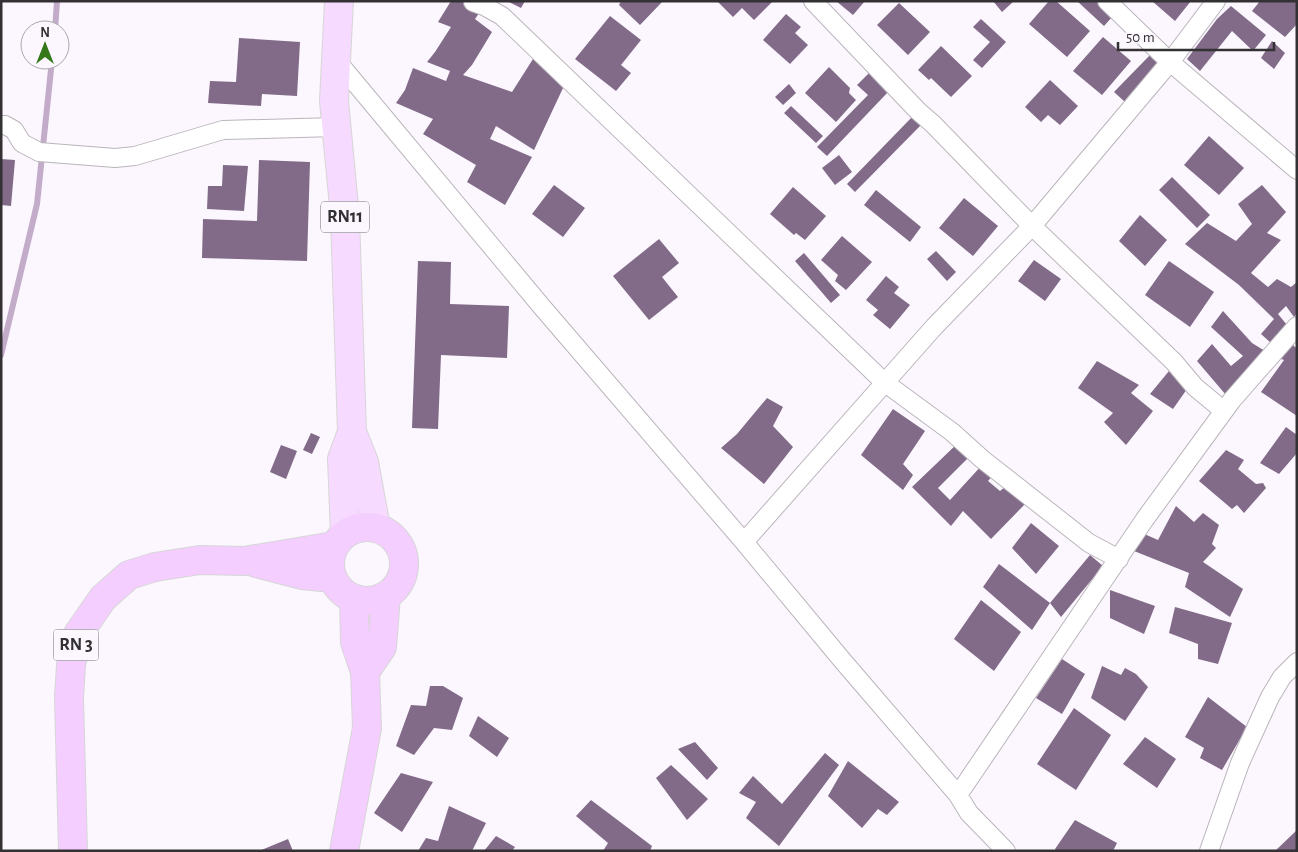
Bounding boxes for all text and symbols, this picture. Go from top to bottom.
north arrow [20,20,70,70]
scale bar [1118,20,1274,52]
text: N [40,26,50,40]
text: 50 m [1126,30,1155,45]
road number: RN11 [321,202,369,232]
road number: RN 3 [54,630,98,660]

